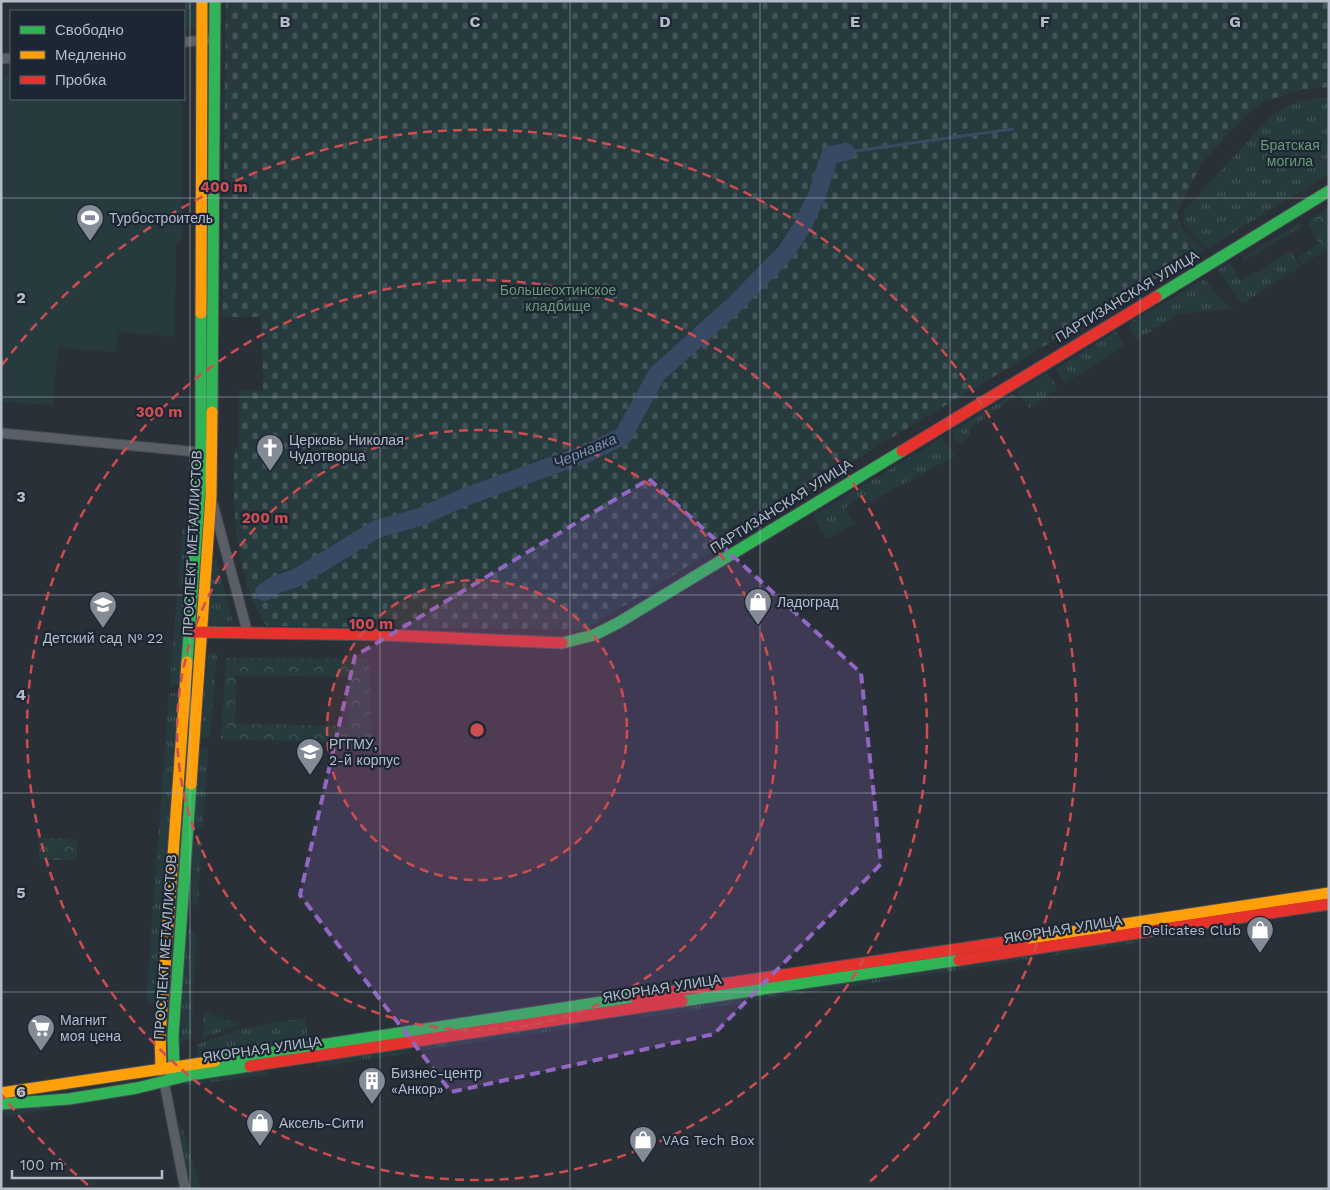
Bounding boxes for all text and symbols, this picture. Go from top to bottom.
legend [10,10,185,100]
text: B [280,12,291,31]
text: C [470,12,481,31]
text: D [659,12,671,31]
text: E [850,12,860,31]
text: F [1040,12,1050,31]
text: G [1229,12,1241,31]
text: Свободно [55,21,124,39]
text: Медленно [55,46,126,64]
text: Пробка [55,71,107,89]
park label: Братская могила [1260,137,1320,169]
text: 400 m [200,178,248,196]
sports icon: Турбостроитель [75,203,105,242]
place label: Турбостроитель [109,210,213,226]
street label: ПАРТИЗАНСКАЯ УЛИЦА [1052,246,1202,345]
park label: Большеохтинское кладбище [500,282,616,314]
text: 2 [16,288,26,307]
text: 300 m [136,403,182,421]
water label: Чернавка [551,430,619,472]
place label: Церковь Николая Чудотворца [289,432,404,464]
church icon: Церковь Николая Чудотворца [255,433,285,472]
street label: ПРОСПЕКТ МЕТАЛЛИСТОВ [179,450,205,636]
street label: ПАРТИЗАНСКАЯ УЛИЦА [707,455,856,556]
text: 3 [16,487,26,506]
text: 200 m [242,509,288,527]
shop icon: Ладоград [743,587,773,626]
school or university icon: Детский сад № 22 [88,590,118,629]
place label: Ладоград [777,594,839,610]
text: 100 m [349,615,393,633]
place label: Детский сад № 22 [43,630,163,646]
text: 4 [16,685,26,704]
centre of rings [468,721,486,739]
place label: РГГМУ, 2-й корпус [329,736,400,768]
school or university icon: РГГМУ, 2-й корпус [295,737,325,776]
street label: ПРОСПЕКТ МЕТАЛЛИСТОВ [151,854,179,1040]
text: 5 [16,883,26,902]
street label: ЯКОРНАЯ УЛИЦА [1002,912,1124,946]
shop icon: Delicates Club [1245,915,1275,954]
place label: Delicates Club [1142,922,1241,938]
street label: ЯКОРНАЯ УЛИЦА [601,971,723,1005]
place label: Магнит моя цена [60,1012,121,1044]
supermarket icon: Магнит моя цена [26,1013,56,1052]
street label: ЯКОРНАЯ УЛИЦА [201,1033,323,1065]
place label: Бизнес-центр «Анкор» [391,1065,482,1097]
building icon: Бизнес-центр «Анкор» [357,1066,387,1105]
text: 6 [16,1082,26,1101]
shop icon: Аксель-Сити [245,1108,275,1147]
place label: Аксель-Сити [279,1115,364,1131]
shop icon: VAG Tech Box [628,1125,658,1164]
place label: VAG Tech Box [662,1132,755,1148]
scale bar [12,1148,162,1180]
text: 100 m [20,1156,64,1174]

